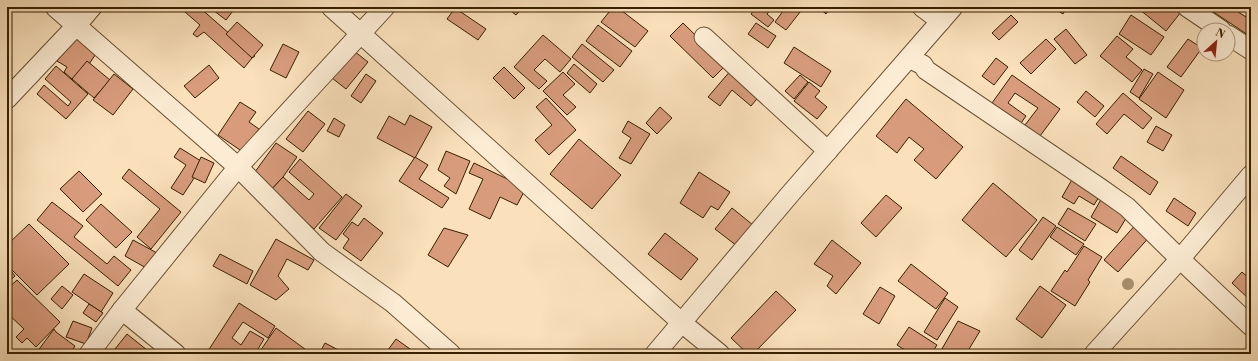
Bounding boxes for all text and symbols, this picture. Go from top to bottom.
north arrow [1196,22,1236,62]
text: N [1213,26,1227,42]

